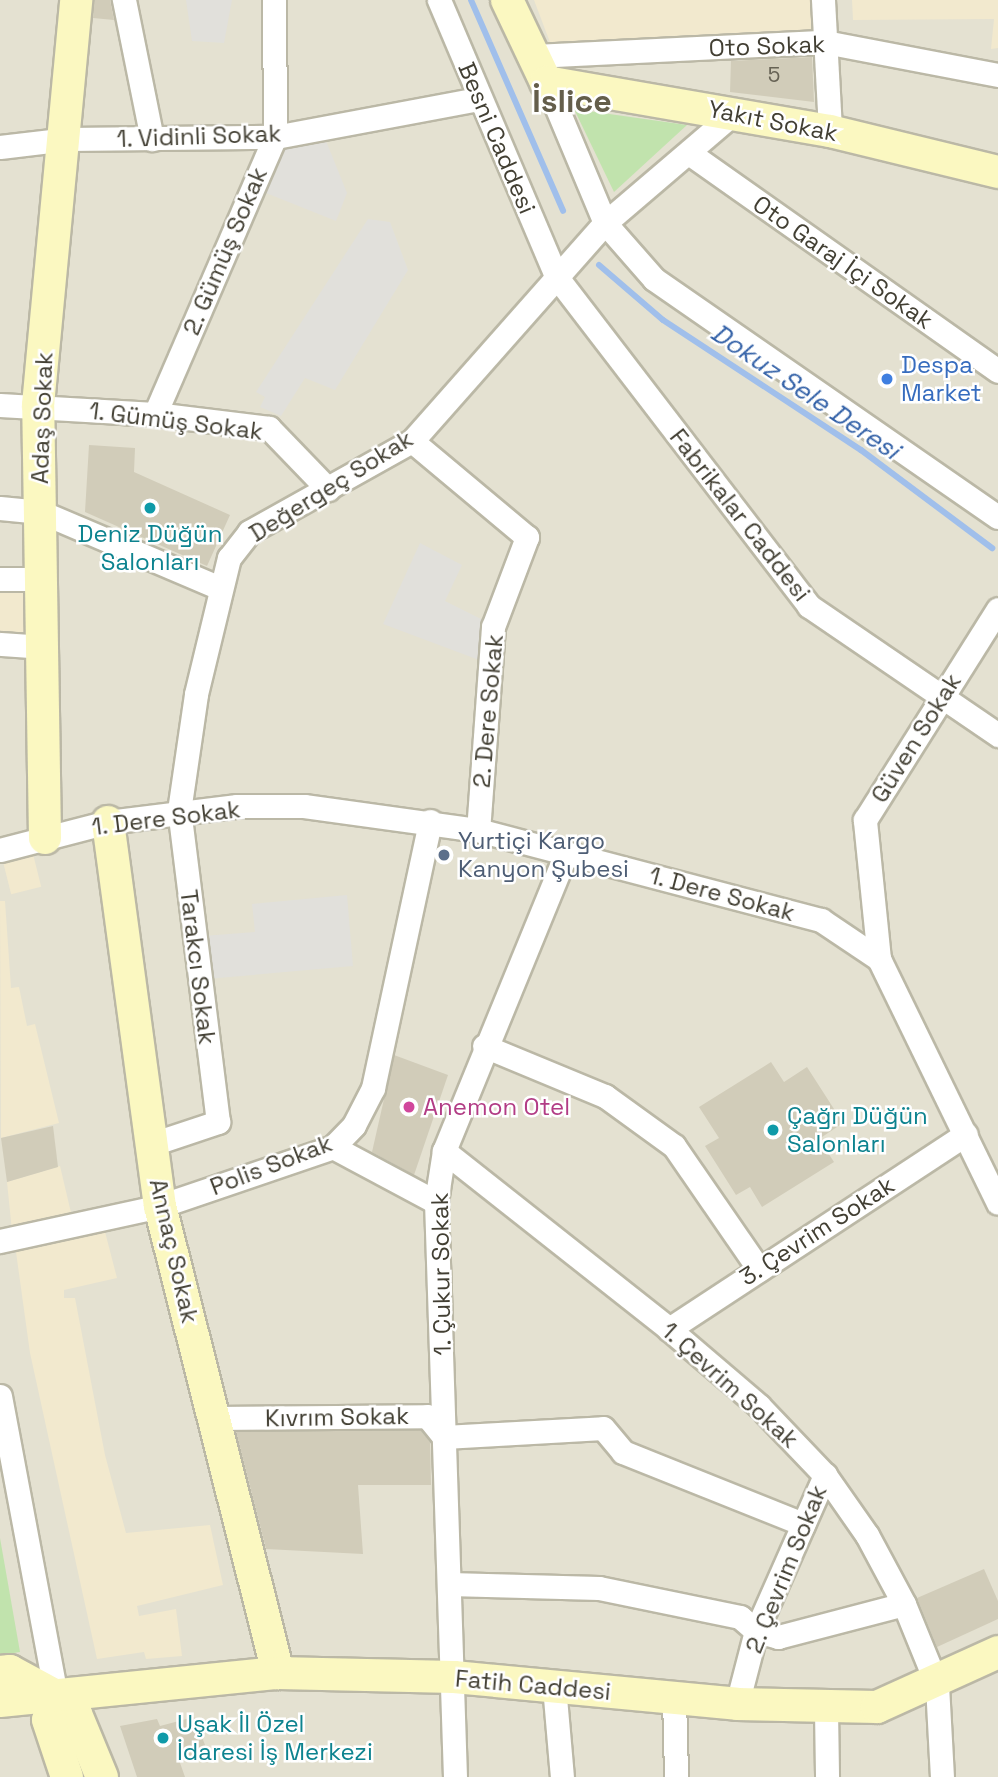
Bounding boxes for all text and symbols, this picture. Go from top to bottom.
street label: Oto Sokak [708,30,826,62]
street label: Besni Caddesi [452,58,542,218]
house number: 5 [768,62,780,88]
district label: İslice [532,82,612,120]
street label: Yakıt Sokak [706,94,840,148]
street label: 1. Vidinli Sokak [116,119,282,153]
street label: 2. Gümüş Sokak [177,162,273,340]
street label: Oto Garaj İçi Sokak [748,189,938,335]
water label: Dokuz Sele Deresi [705,317,905,467]
place label: Despa Market [901,351,982,407]
street label: Adaş Sokak [25,352,59,484]
marker: Despa Market [879,371,895,387]
street label: 1. Gümüş Sokak [87,396,265,446]
street label: Fabrikalar Caddesi [664,423,816,607]
street label: Değergeç Sokak [244,424,418,548]
marker: Deniz Düğün Salonları [142,500,158,516]
place label: Deniz Düğün Salonları [78,520,222,576]
street label: 2. Dere Sokak [467,633,509,789]
street label: Güven Sokak [865,668,967,808]
street label: 1. Dere Sokak [90,795,242,841]
place label: Yurtiçi Kargo Kanyon Şubesi [458,827,629,883]
marker: Yurtiçi Kargo Kanyon Şubesi [436,847,452,863]
street label: 1. Dere Sokak [646,861,798,927]
street label: Tarakcı Sokak [174,888,222,1046]
place label: Anemon Otel [423,1093,570,1121]
marker: Anemon Otel [401,1099,417,1115]
place label: Çağrı Düğün Salonları [787,1102,928,1158]
marker: Çağrı Düğün Salonları [765,1122,781,1138]
street label: Polis Sokak [206,1129,336,1201]
street label: 3. Çevrim Sokak [734,1170,900,1292]
street label: Annaç Sokak [143,1176,205,1326]
street label: 1. Çukur Sokak [425,1192,457,1356]
street label: 1. Çevrim Sokak [655,1316,805,1454]
street label: Kıvrım Sokak [265,1401,409,1433]
street label: 2. Çevrim Sokak [739,1480,833,1658]
street label: Fatih Caddesi [454,1664,612,1706]
place label: Uşak İl Özel İdaresi İş Merkezi [177,1710,373,1766]
marker: Uşak İl Özel İdaresi İş Merkezi [155,1730,171,1746]

